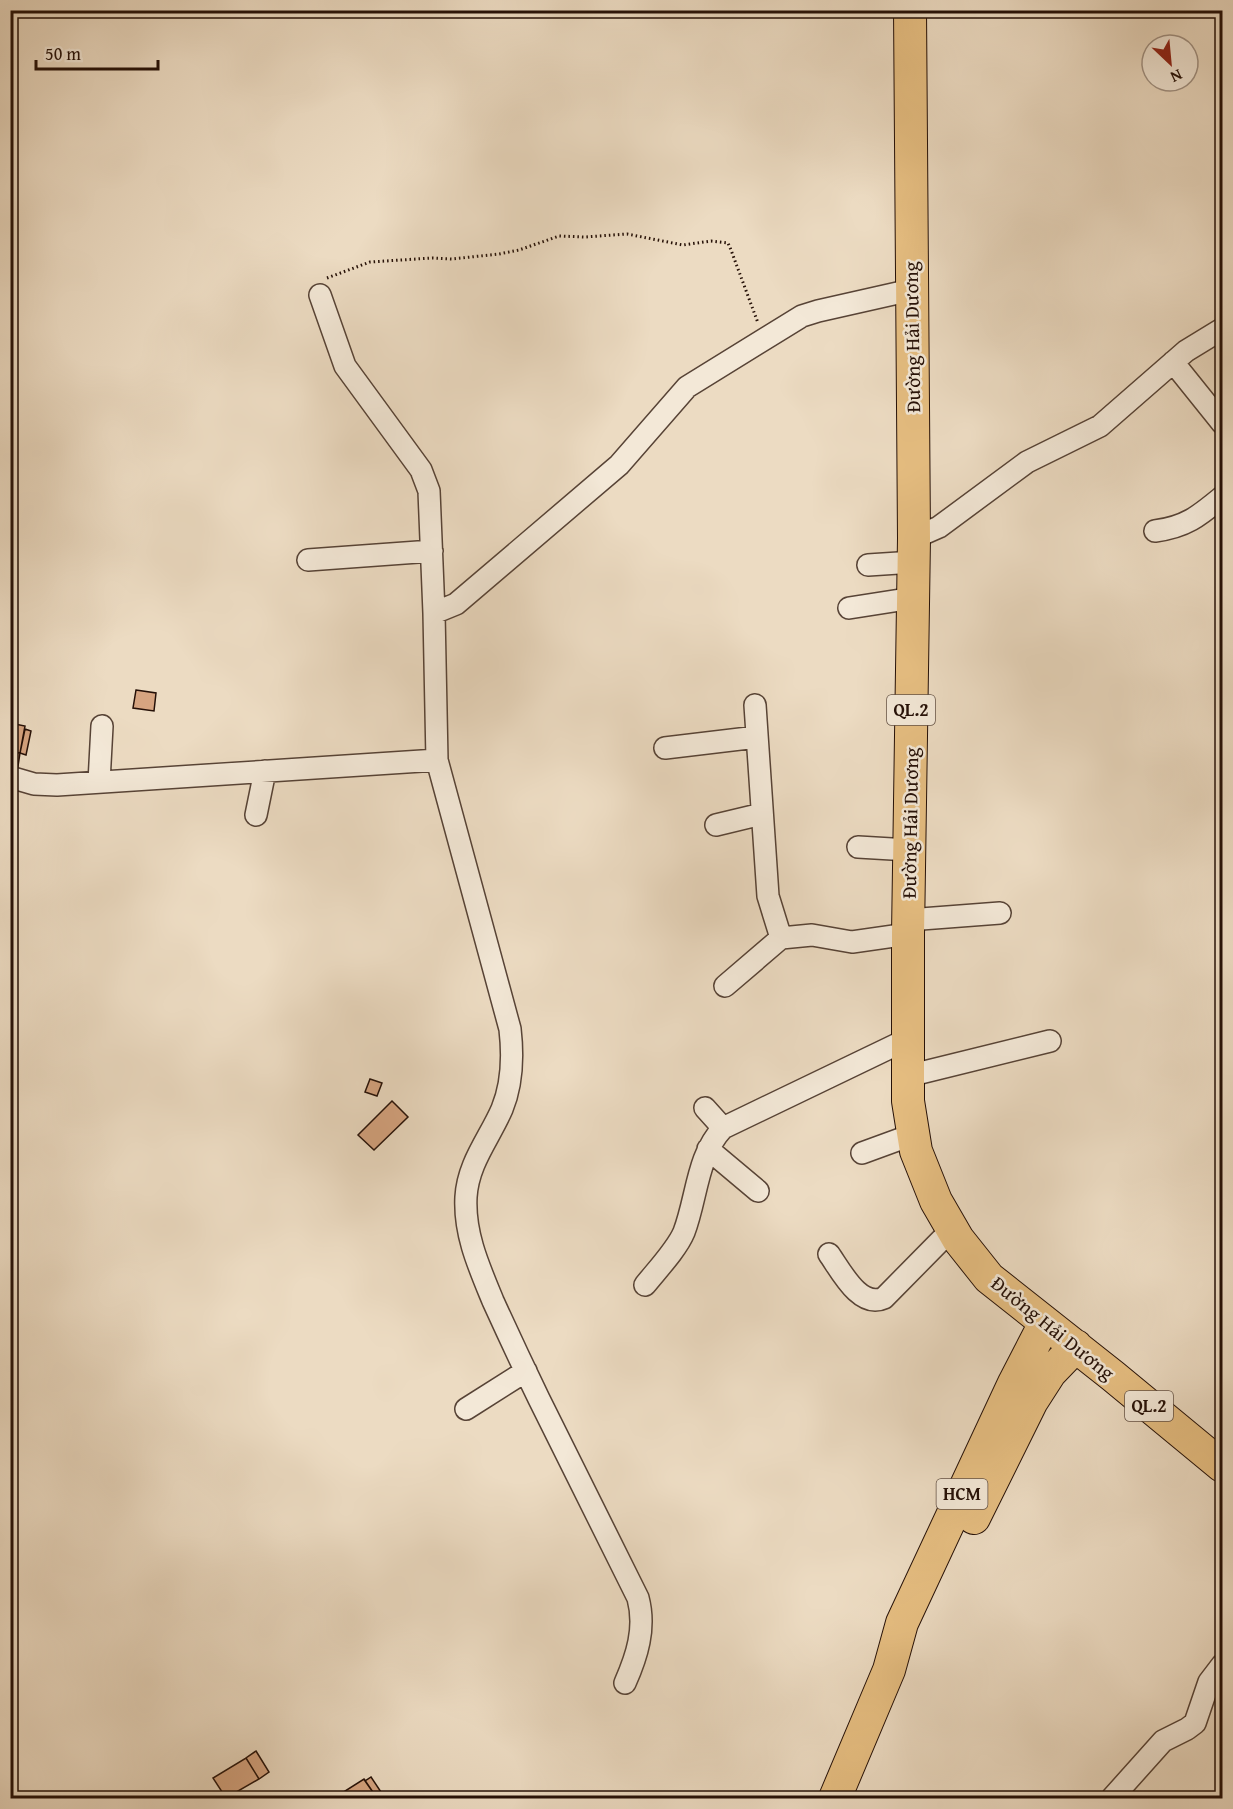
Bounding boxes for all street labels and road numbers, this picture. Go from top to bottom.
street label: Đường Hải Dương [896,261,927,413]
road number: QL.2 [887,695,935,725]
street label: Đường Hải Dương [894,747,925,899]
street label: Đường Hải Dương [985,1269,1121,1387]
road number: QL.2 [1125,1391,1173,1421]
road number: HCM [936,1479,988,1509]

